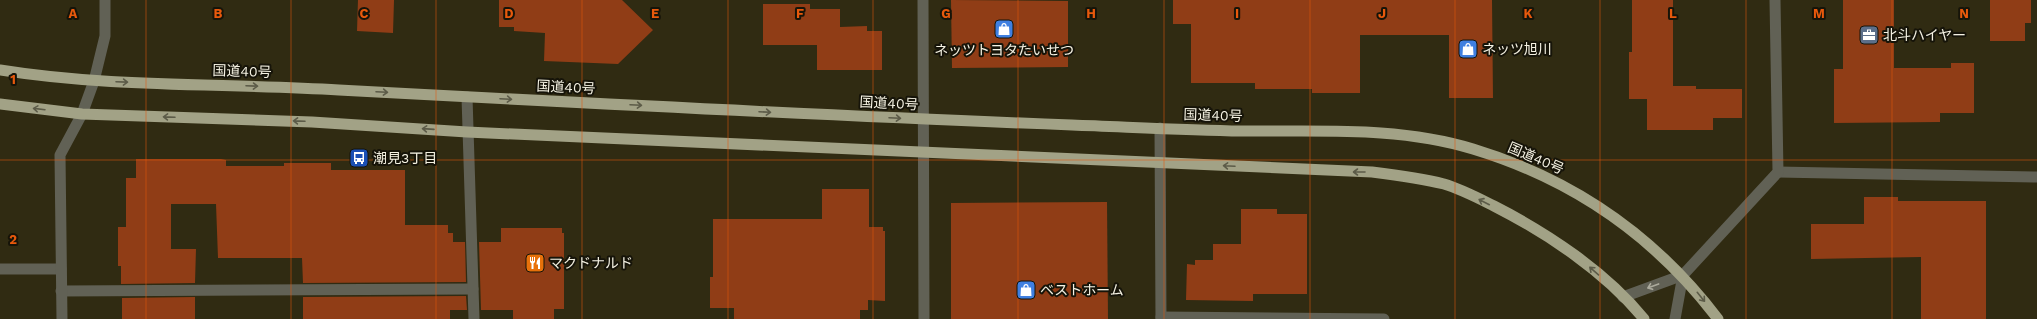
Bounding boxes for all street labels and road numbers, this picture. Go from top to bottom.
street label: 国道40号 [212,62,272,80]
street label: 国道40号 [536,77,596,97]
street label: 国道40号 [859,93,919,113]
street label: 国道40号 [1183,106,1243,124]
street label: 国道40号 [1506,139,1566,177]

